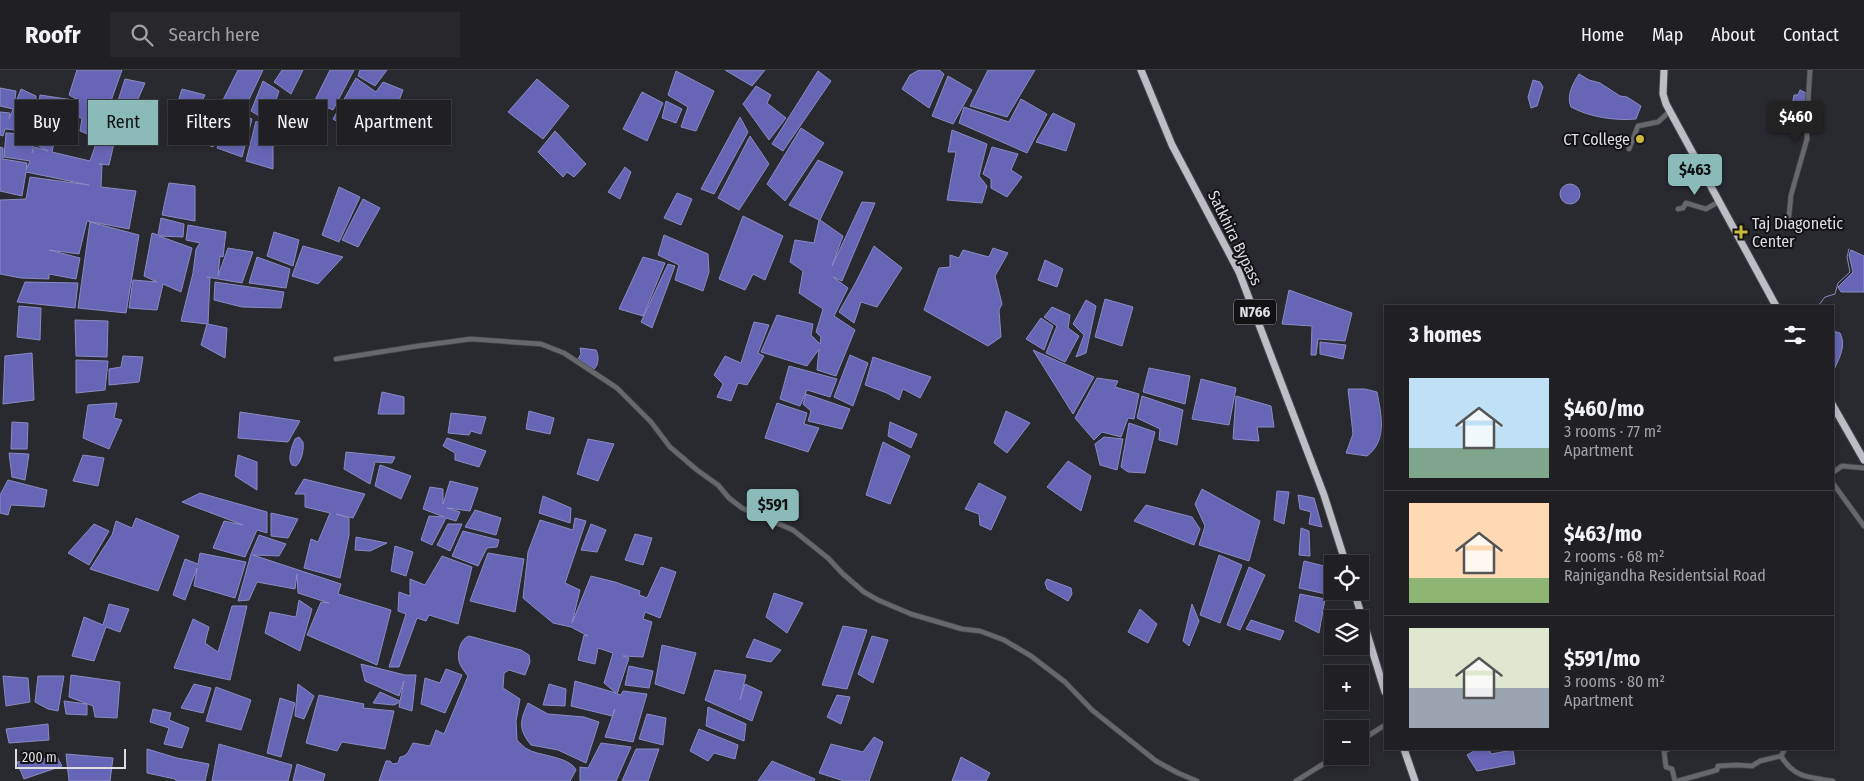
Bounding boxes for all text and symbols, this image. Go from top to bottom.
search box [110,12,460,57]
text: Roofr [25,21,80,49]
icon: search [128,21,156,49]
text: Search here [168,23,260,46]
text: Home [1581,24,1624,46]
text: Map [1652,24,1683,46]
text: About [1711,24,1755,46]
text: Contact [1783,24,1839,46]
chip: Buy [15,100,78,145]
chip: Rent [88,100,158,145]
chip: Filters [168,100,249,145]
chip: New [259,100,327,145]
chip: Apartment [337,100,451,145]
pin: $460 [1766,100,1826,143]
text: $460 [1779,107,1813,126]
place label: CT College [1563,130,1630,149]
marker: CT College [1634,133,1646,145]
pin: $463 [1665,154,1725,196]
text: $463 [1679,160,1711,179]
street label: Satkhira Bypass [1204,187,1266,289]
place label: Taj Diagonetic Center [1752,214,1843,251]
marker: Taj Diagonetic Center [1734,225,1748,239]
road number: N766 [1234,300,1276,324]
icon: filters [1781,321,1809,349]
text: 3 homes [1409,322,1481,348]
text: $460/mo [1564,396,1644,422]
icon: home [1449,398,1509,458]
text: 3 rooms · 77 m² [1564,422,1662,441]
text: Apartment [1564,441,1633,460]
pin: $591 [743,488,803,531]
text: $591 [758,495,788,514]
text: $463/mo [1564,521,1642,547]
icon: home [1449,523,1509,583]
text: 2 rooms · 68 m² [1564,547,1665,566]
map controls [1324,555,1369,765]
button: locate [1324,555,1369,600]
text: Rajnigandha Residentsial Road [1564,566,1766,585]
button: layers [1324,610,1369,655]
text: $591/mo [1564,646,1640,672]
icon: home [1449,648,1509,708]
button: + [1324,665,1369,710]
text: 3 rooms · 80 m² [1564,672,1665,691]
text: Apartment [1564,691,1633,710]
button: − [1324,720,1369,765]
scale bar [15,746,126,769]
text: 200 m [22,749,57,766]

